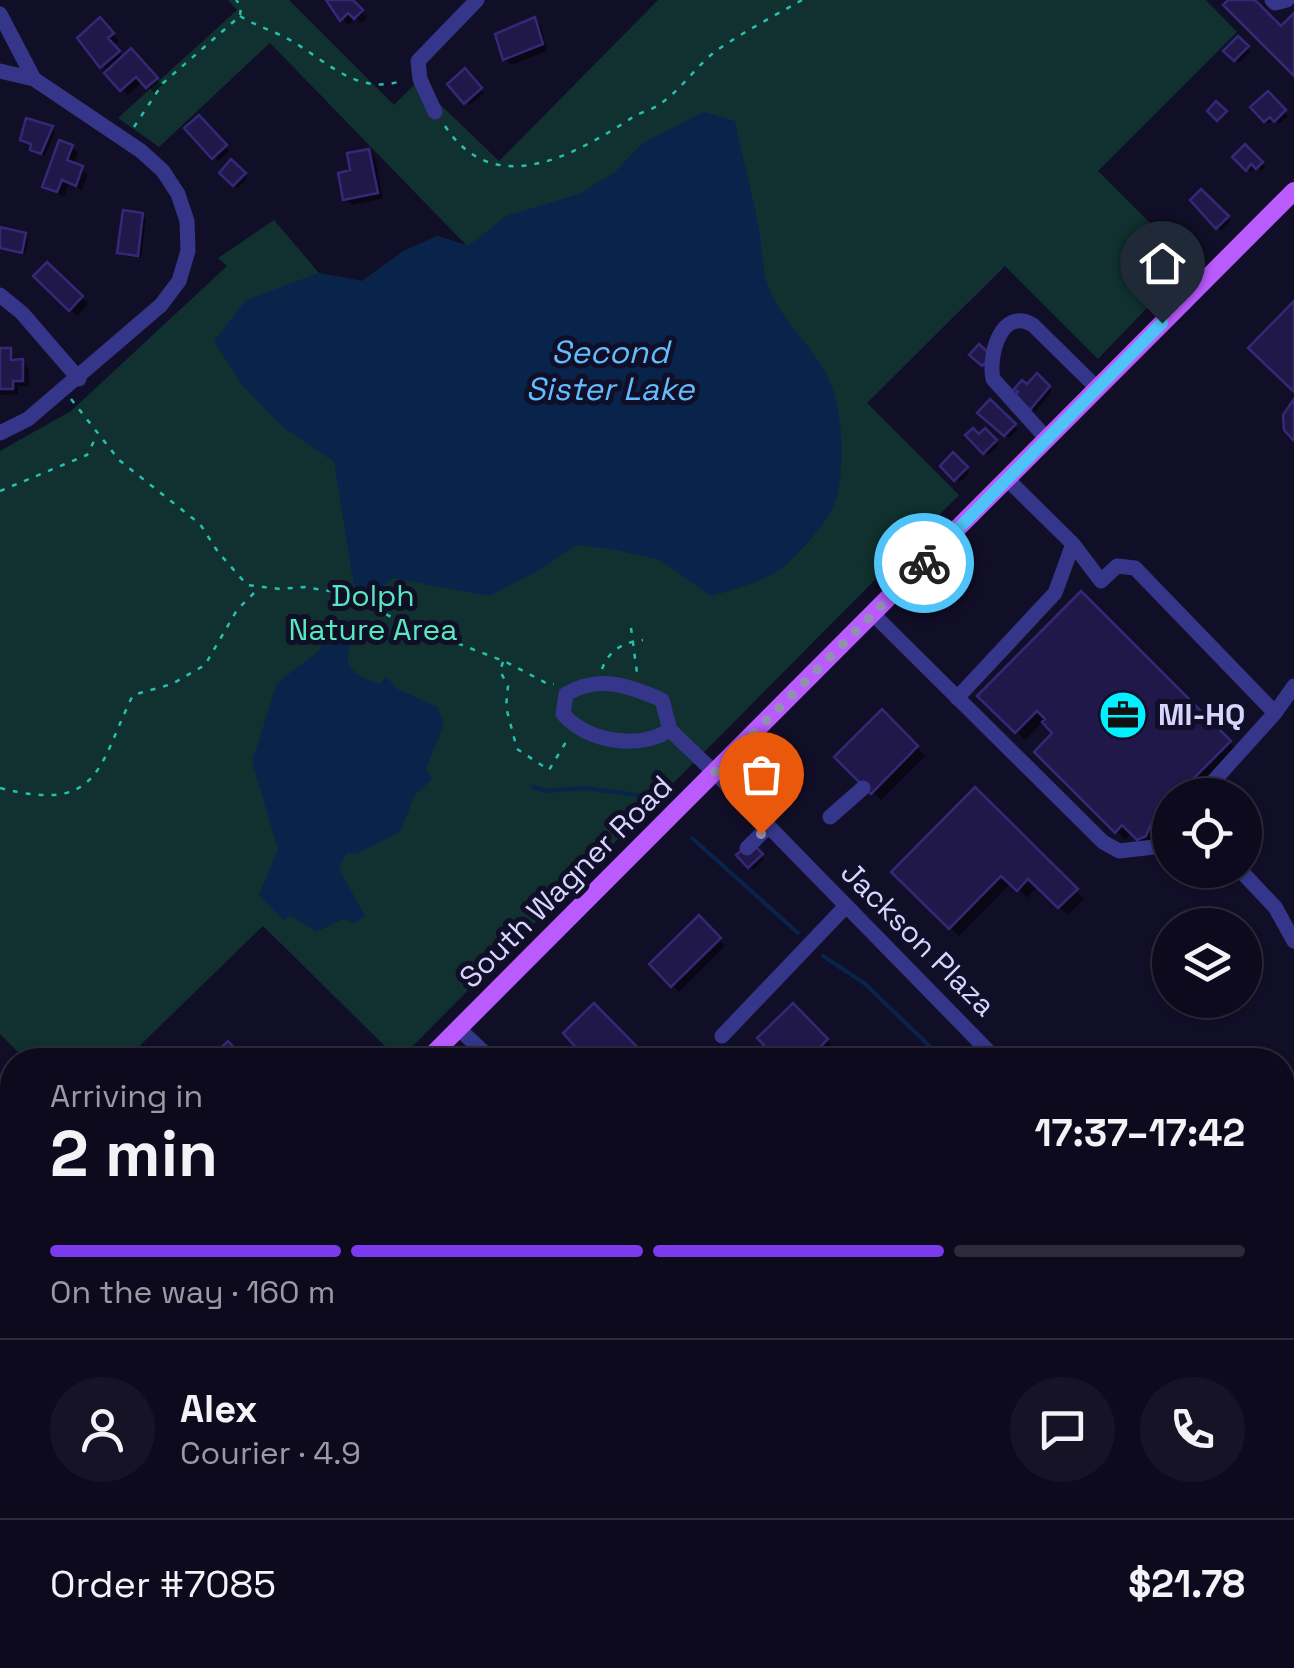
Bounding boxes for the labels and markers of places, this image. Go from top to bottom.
pin [1120,221,1205,324]
office icon: MI-HQ [1097,689,1149,741]
place label: MI-HQ [1158,695,1245,734]
pin [719,732,804,835]

